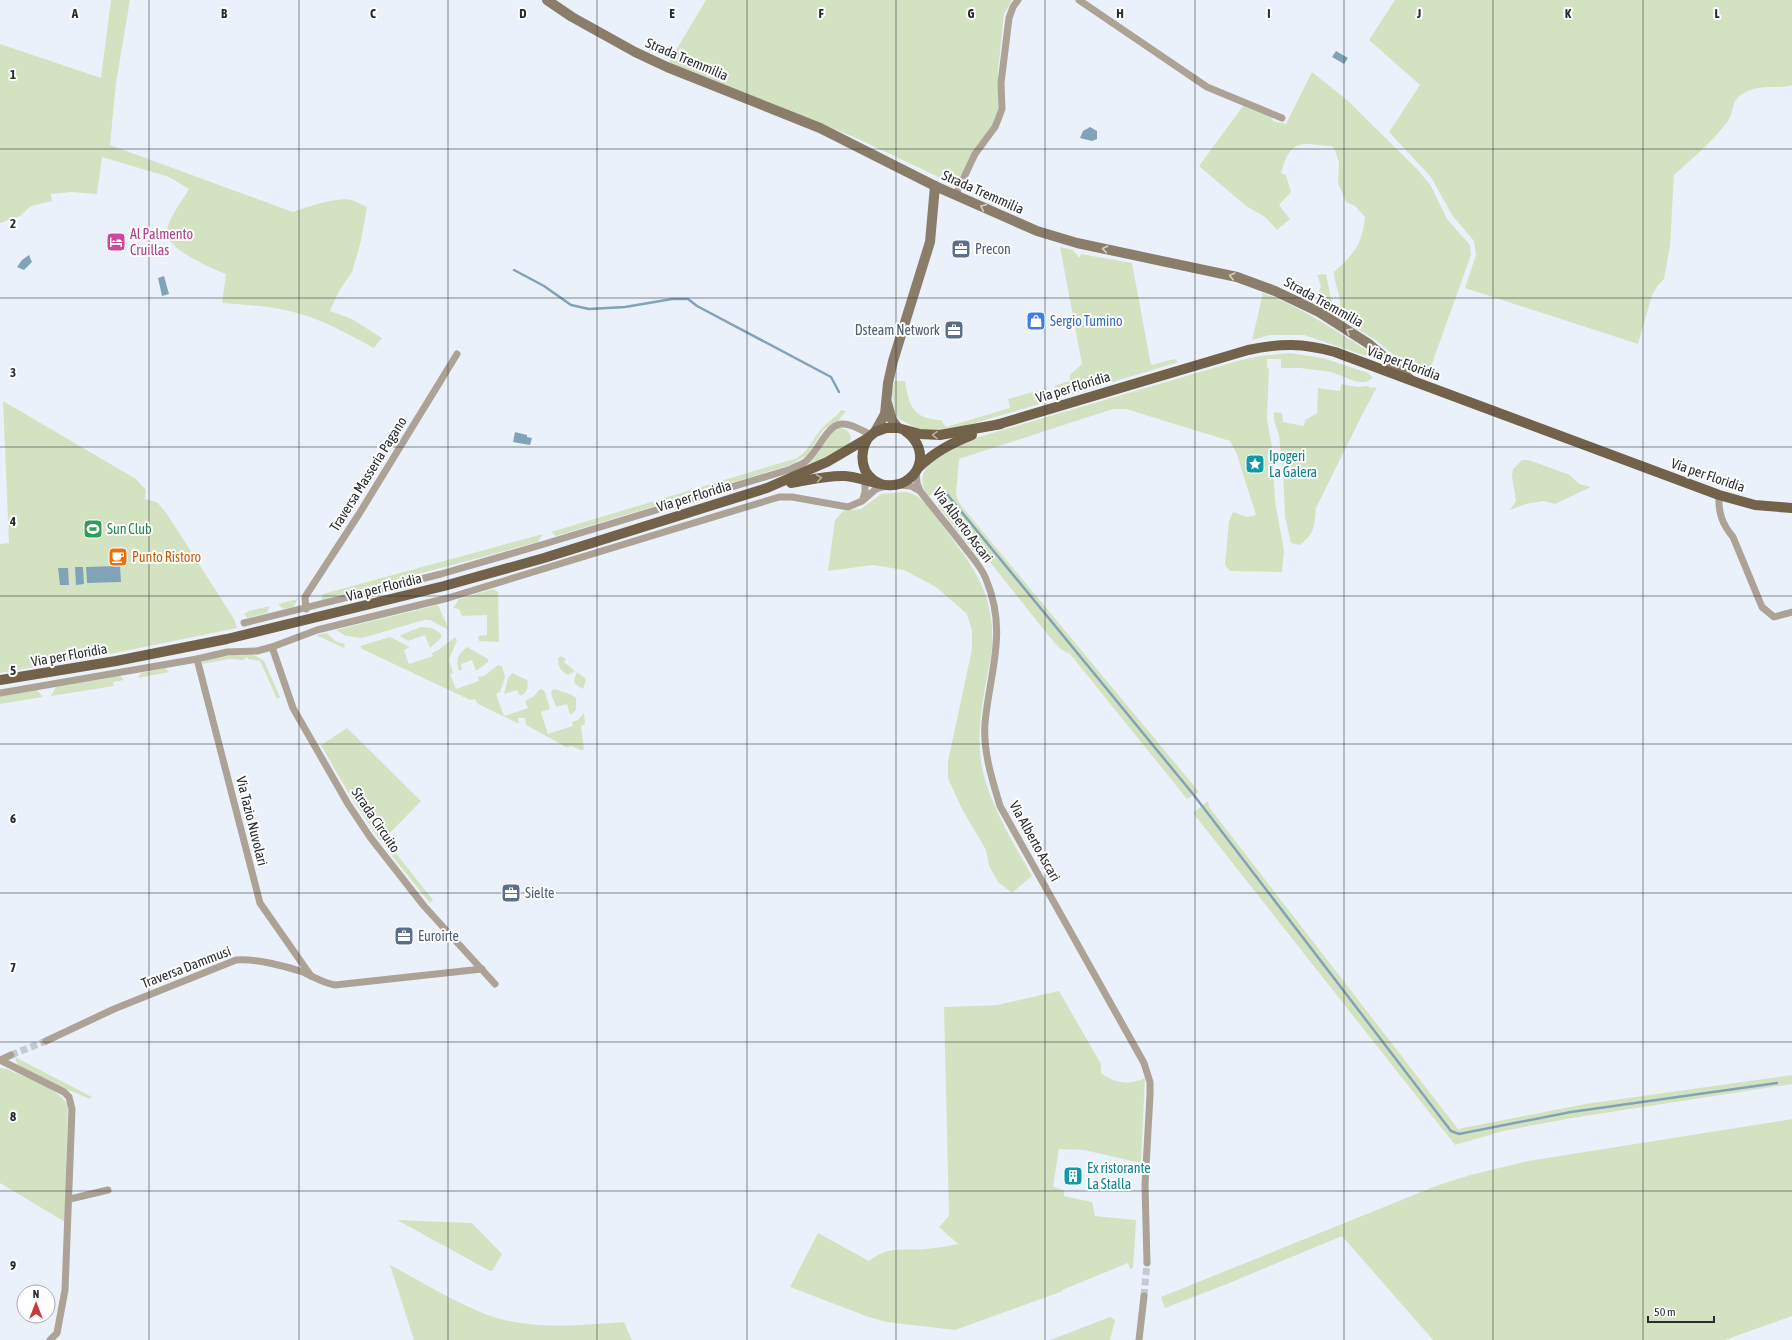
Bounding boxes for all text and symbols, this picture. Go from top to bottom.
text: A [71,6,79,21]
text: B [221,6,228,21]
text: C [370,6,376,21]
text: D [519,6,527,21]
text: E [669,6,675,21]
text: F [818,6,824,21]
text: G [968,6,975,21]
text: H [1116,6,1124,21]
text: I [1267,6,1271,21]
text: J [1416,6,1421,21]
text: K [1565,6,1572,21]
text: L [1714,6,1720,21]
street label: Strada Tremmilia [643,34,731,84]
text: 1 [10,67,16,82]
street label: Strada Tremmilia [940,167,1026,217]
one-way arrow [979,204,987,212]
text: 2 [10,216,16,231]
place label: Al Palmento Cruillas [130,226,193,258]
hotel icon: Al Palmento Cruillas [105,231,127,253]
office icon: Precon [950,238,972,260]
place label: Precon [975,241,1011,257]
one-way arrow [1102,245,1108,253]
one-way arrow [1229,273,1235,281]
street label: Strada Tremmilia [1282,274,1366,330]
shop icon: Sergio Tumino [1025,310,1047,332]
place label: Sergio Tumino [1050,313,1123,329]
office icon: Dsteam Network [943,319,965,341]
place label: Dsteam Network [855,322,940,338]
one-way arrow [1346,329,1353,336]
street label: Via per Floridia [1365,342,1443,384]
text: 3 [10,365,16,380]
street label: Via per Floridia [1034,368,1112,406]
street label: Traversa Masseria Pagano [326,414,410,534]
one-way arrow [932,431,938,439]
place label: Ipogeri La Galera [1269,448,1317,480]
place icon: Ipogeri La Galera [1244,453,1266,475]
street label: Via per Floridia [1669,455,1747,495]
one-way arrow [816,474,822,483]
street label: Via per Floridia [655,477,733,515]
street label: Via Alberto Ascari [930,485,996,565]
text: 4 [9,514,16,529]
sports icon: Sun Club [82,518,104,540]
place label: Sun Club [107,521,152,537]
cafe icon: Punto Ristoro [107,546,129,568]
place label: Punto Ristoro [132,549,201,565]
street label: Via per Floridia [345,570,423,604]
street label: Via per Floridia [30,640,108,670]
text: 5 [10,663,16,678]
street label: Via Tazio Nuvolari [233,775,271,867]
street label: Strada Circuito [349,785,403,855]
street label: Via Alberto Ascari [1006,798,1064,884]
text: 6 [10,811,16,826]
office icon: Sielte [500,882,522,904]
place label: Sielte [525,885,554,901]
office icon: Euroirte [393,925,415,947]
place label: Euroirte [418,928,459,944]
street label: Traversa Dammusi [139,943,233,991]
text: 7 [10,960,16,975]
text: 8 [10,1109,16,1124]
place label: Ex ristorante La Stalla [1087,1160,1151,1192]
building icon: Ex ristorante La Stalla [1062,1165,1084,1187]
text: 9 [10,1258,16,1273]
north arrow [16,1284,56,1324]
text: N [33,1288,39,1300]
scale bar [1648,1298,1714,1324]
text: 50 m [1654,1305,1676,1319]

